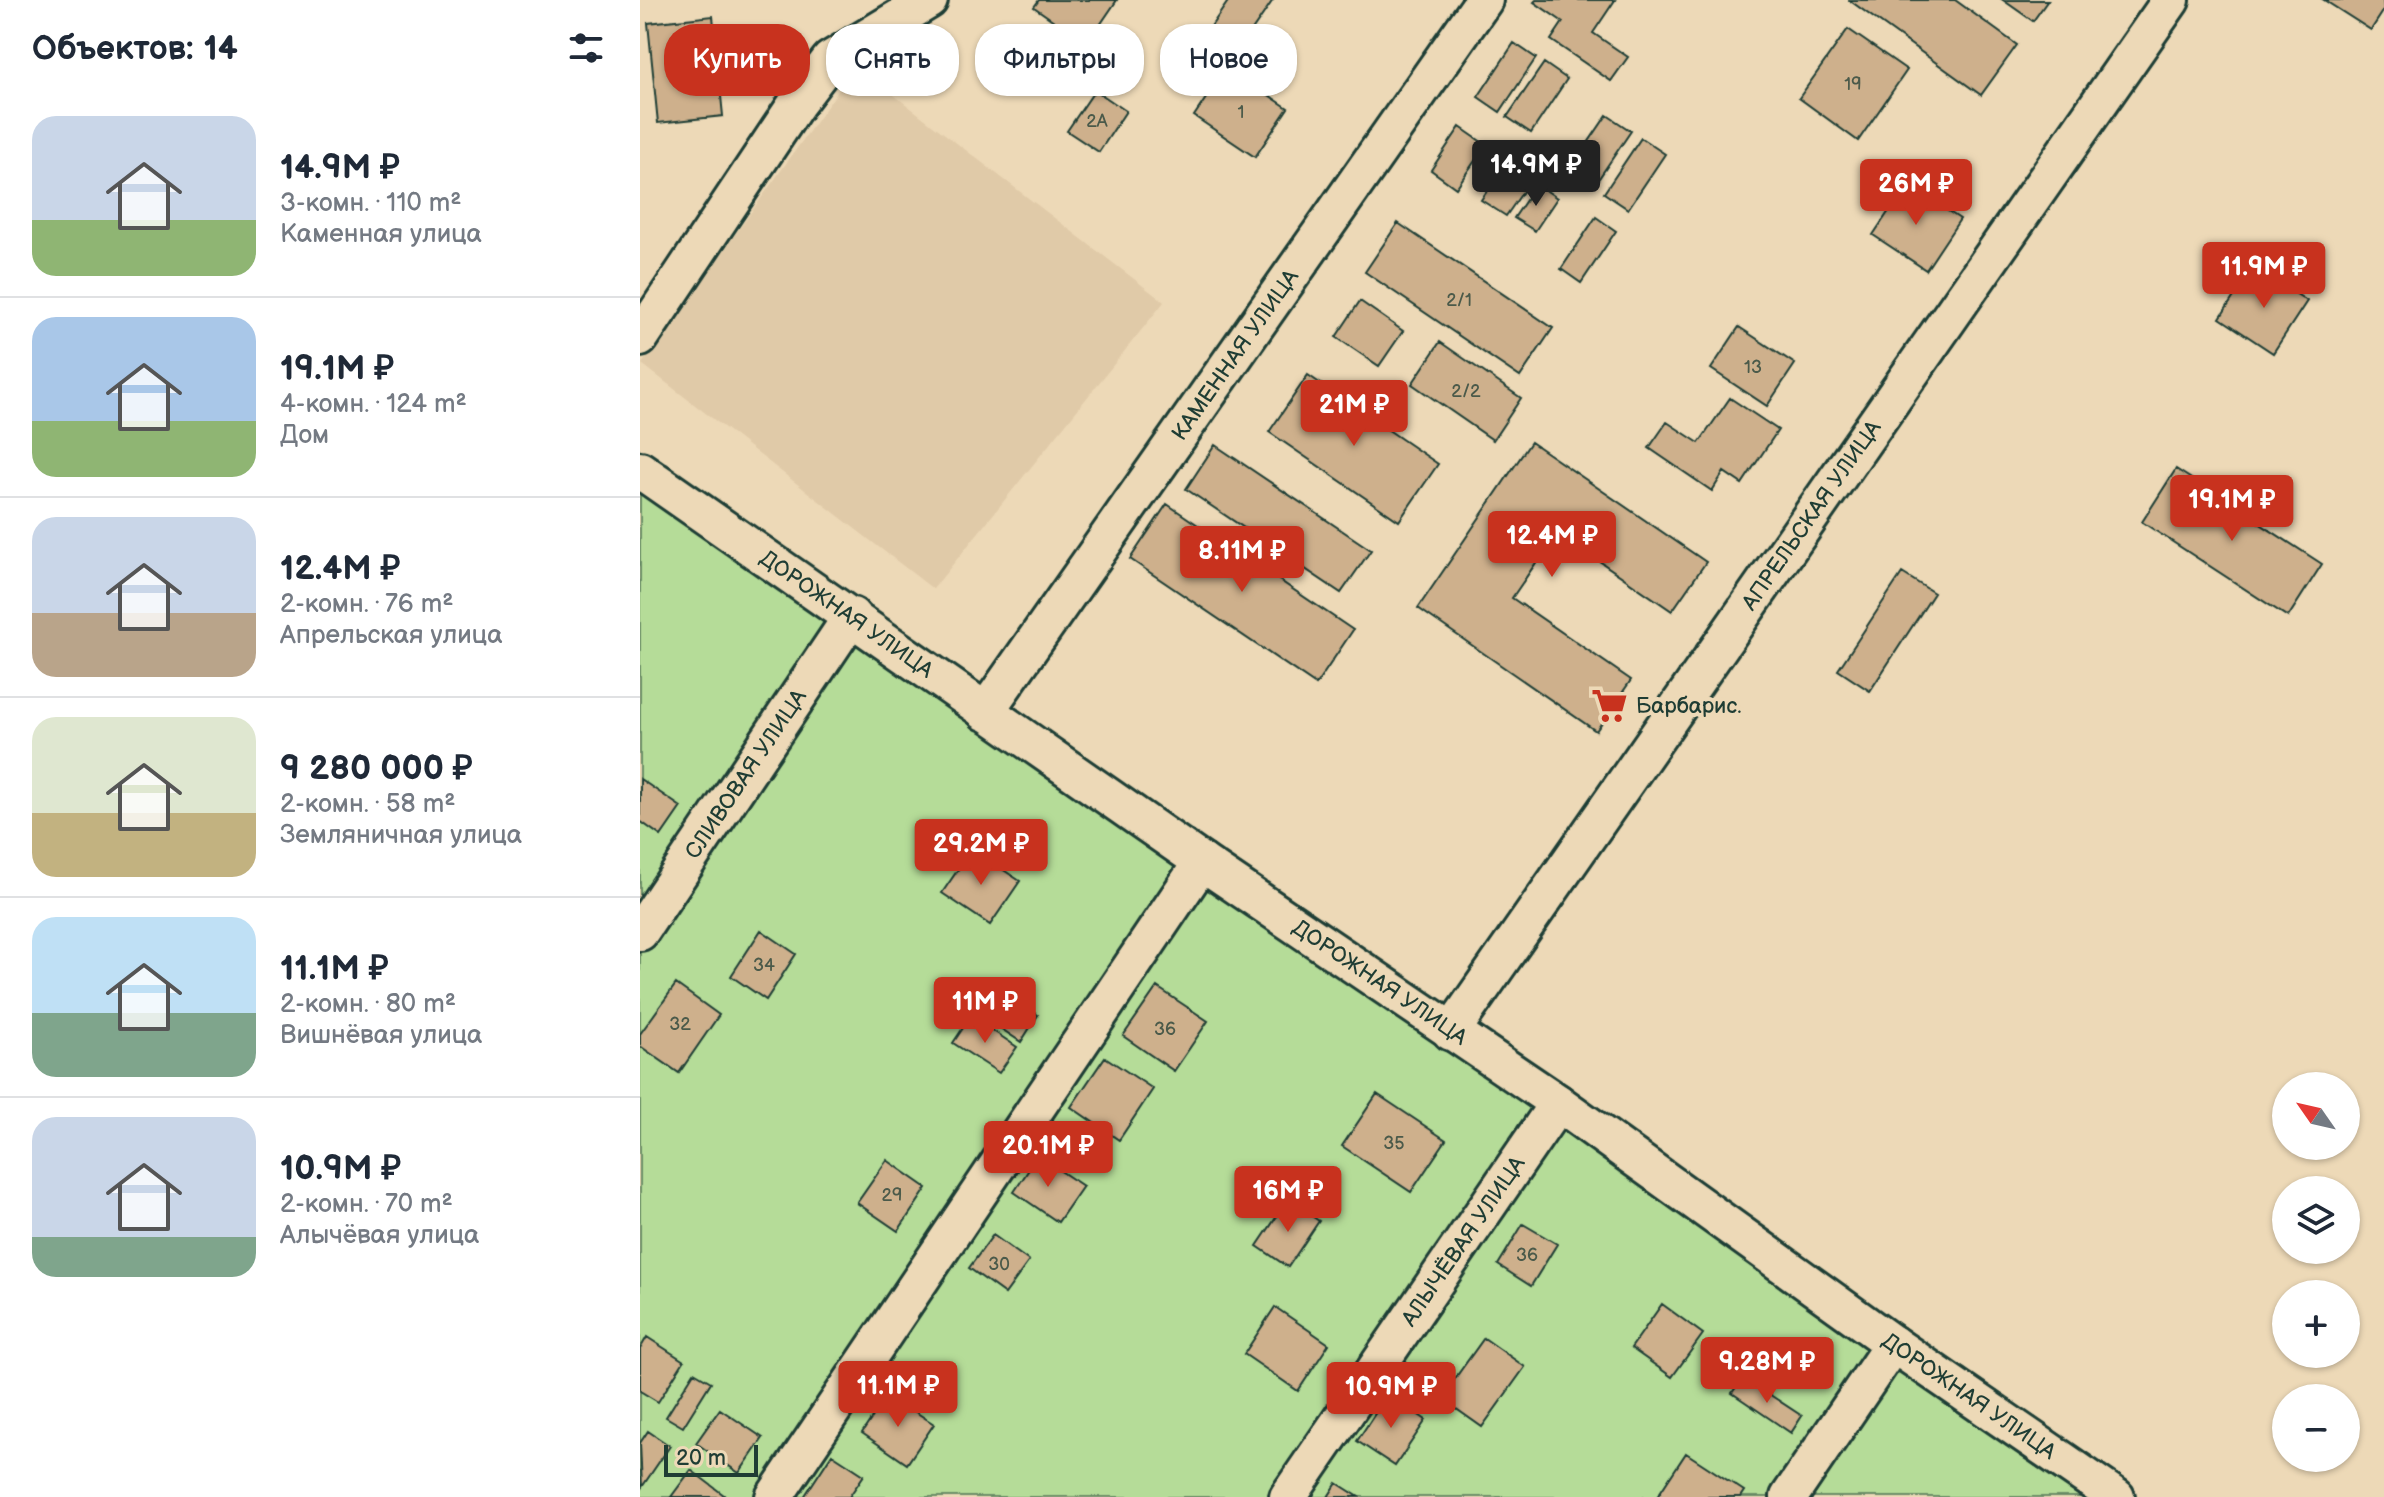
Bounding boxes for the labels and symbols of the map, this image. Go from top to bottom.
house number: 19 [1844,74,1862,95]
house number: 1 [1238,102,1244,123]
house number: 2А [1086,111,1108,132]
pin: 14.9M ₽ [1462,140,1610,208]
pin: 26M ₽ [1860,159,1972,227]
pin: 11.9M ₽ [2190,242,2338,310]
street label: КАМЕННАЯ УЛИЦА [1166,264,1305,446]
house number: 2/1 [1446,290,1472,311]
house number: 13 [1744,357,1762,378]
pin: 21M ₽ [1298,380,1410,448]
house number: 2/2 [1451,381,1481,402]
street label: АПРЕЛЬСКАЯ УЛИЦА [1735,415,1887,616]
pin: 19.1M ₽ [2158,475,2306,543]
pin: 12.4M ₽ [1478,511,1626,579]
pin: 8.11M ₽ [1168,526,1316,594]
street label: ДОРОЖНАЯ УЛИЦА [755,544,939,684]
street label: СЛИВОВАЯ УЛИЦА [679,684,813,864]
supermarket icon: Барбарис. [1591,687,1629,725]
place label: Барбарис. [1636,693,1742,720]
pin: 29.2M ₽ [907,819,1055,887]
street label: ДОРОЖНАЯ УЛИЦА [1287,914,1473,1051]
house number: 34 [753,955,775,976]
pin: 11M ₽ [929,977,1041,1045]
house number: 32 [669,1014,691,1035]
house number: 36 [1154,1019,1176,1040]
north arrow [2272,1072,2360,1160]
pin: 20.1M ₽ [974,1121,1122,1189]
house number: 35 [1383,1133,1405,1154]
street label: АЛЫЧЁВАЯ УЛИЦА [1395,1151,1531,1332]
pin: 16M ₽ [1232,1166,1344,1234]
house number: 29 [881,1185,903,1206]
house number: 36 [1516,1245,1538,1266]
house number: 30 [988,1254,1010,1275]
street label: ДОРОЖНАЯ УЛИЦА [1877,1327,2062,1466]
pin: 9.28M ₽ [1693,1337,1841,1405]
pin: 11.1M ₽ [824,1361,972,1429]
pin: 10.9M ₽ [1317,1362,1465,1430]
scale bar [664,1441,758,1477]

